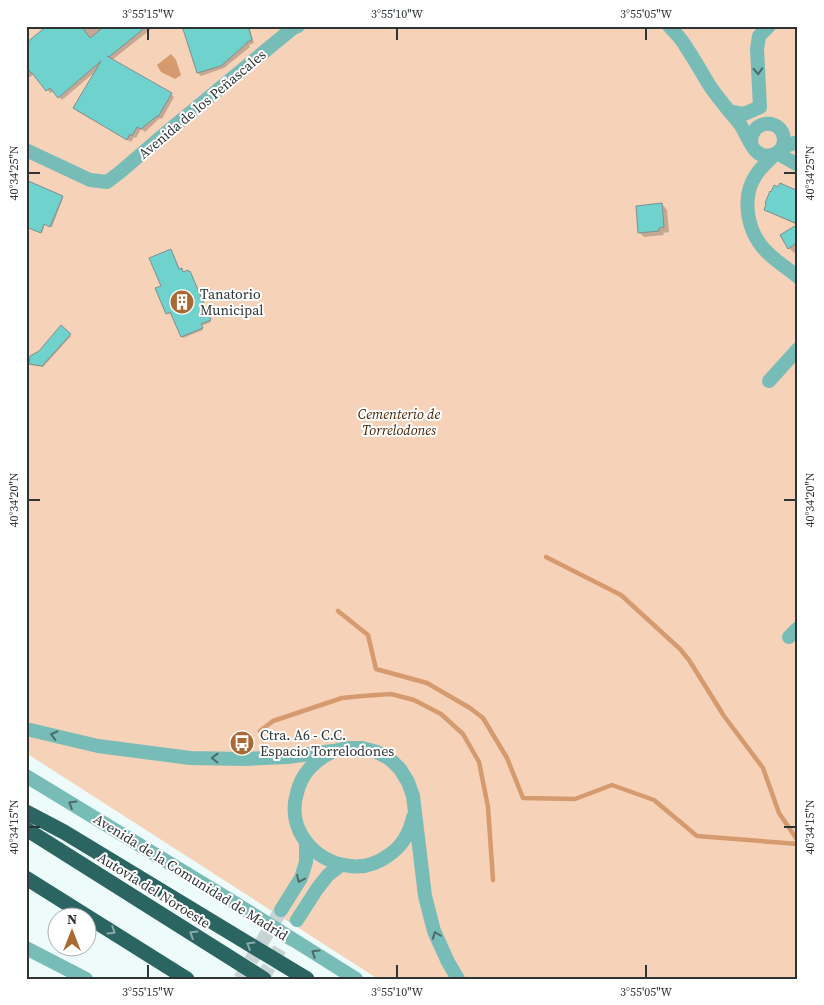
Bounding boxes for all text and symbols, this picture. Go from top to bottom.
text: 3°55'15"W [122,6,174,22]
text: 3°55'10"W [371,6,423,22]
text: 3°55'05"W [620,6,672,22]
street label: Avenida de los Peñascales [134,45,270,163]
one-way arrow [753,67,764,75]
text: 40°34'25"N [6,145,22,201]
text: 40°34'25"N [802,145,818,201]
place label: Tanatorio Municipal [200,284,263,320]
building icon: Tanatorio Municipal [169,289,195,315]
park label: Cementerio de Torrelodones [358,404,440,440]
text: 40°34'20"N [6,472,22,528]
text: 40°34'20"N [802,472,818,528]
place label: Ctra. A6 - C.C. Espacio Torrelodones [260,725,394,761]
one-way arrow [50,730,59,741]
bus stop icon: Ctra. A6 - C.C. Espacio Torrelodones [229,730,255,756]
one-way arrow [210,753,218,763]
text: 40°34'15"N [6,799,22,855]
text: 40°34'15"N [802,799,818,855]
one-way arrow [68,800,77,810]
street label: Avenida de la Comunidad de Madrid [90,809,292,945]
street label: Autovía del Noroeste [94,847,214,933]
one-way arrow [296,873,306,882]
north arrow [48,908,98,958]
text: N [67,909,77,929]
one-way arrow [107,925,116,935]
one-way arrow [190,931,199,941]
one-way arrow [432,931,443,940]
one-way arrow [246,941,255,951]
one-way arrow [311,950,320,959]
text: 3°55'15"W [122,984,174,1000]
text: 3°55'10"W [371,984,423,1000]
text: 3°55'05"W [620,984,672,1000]

